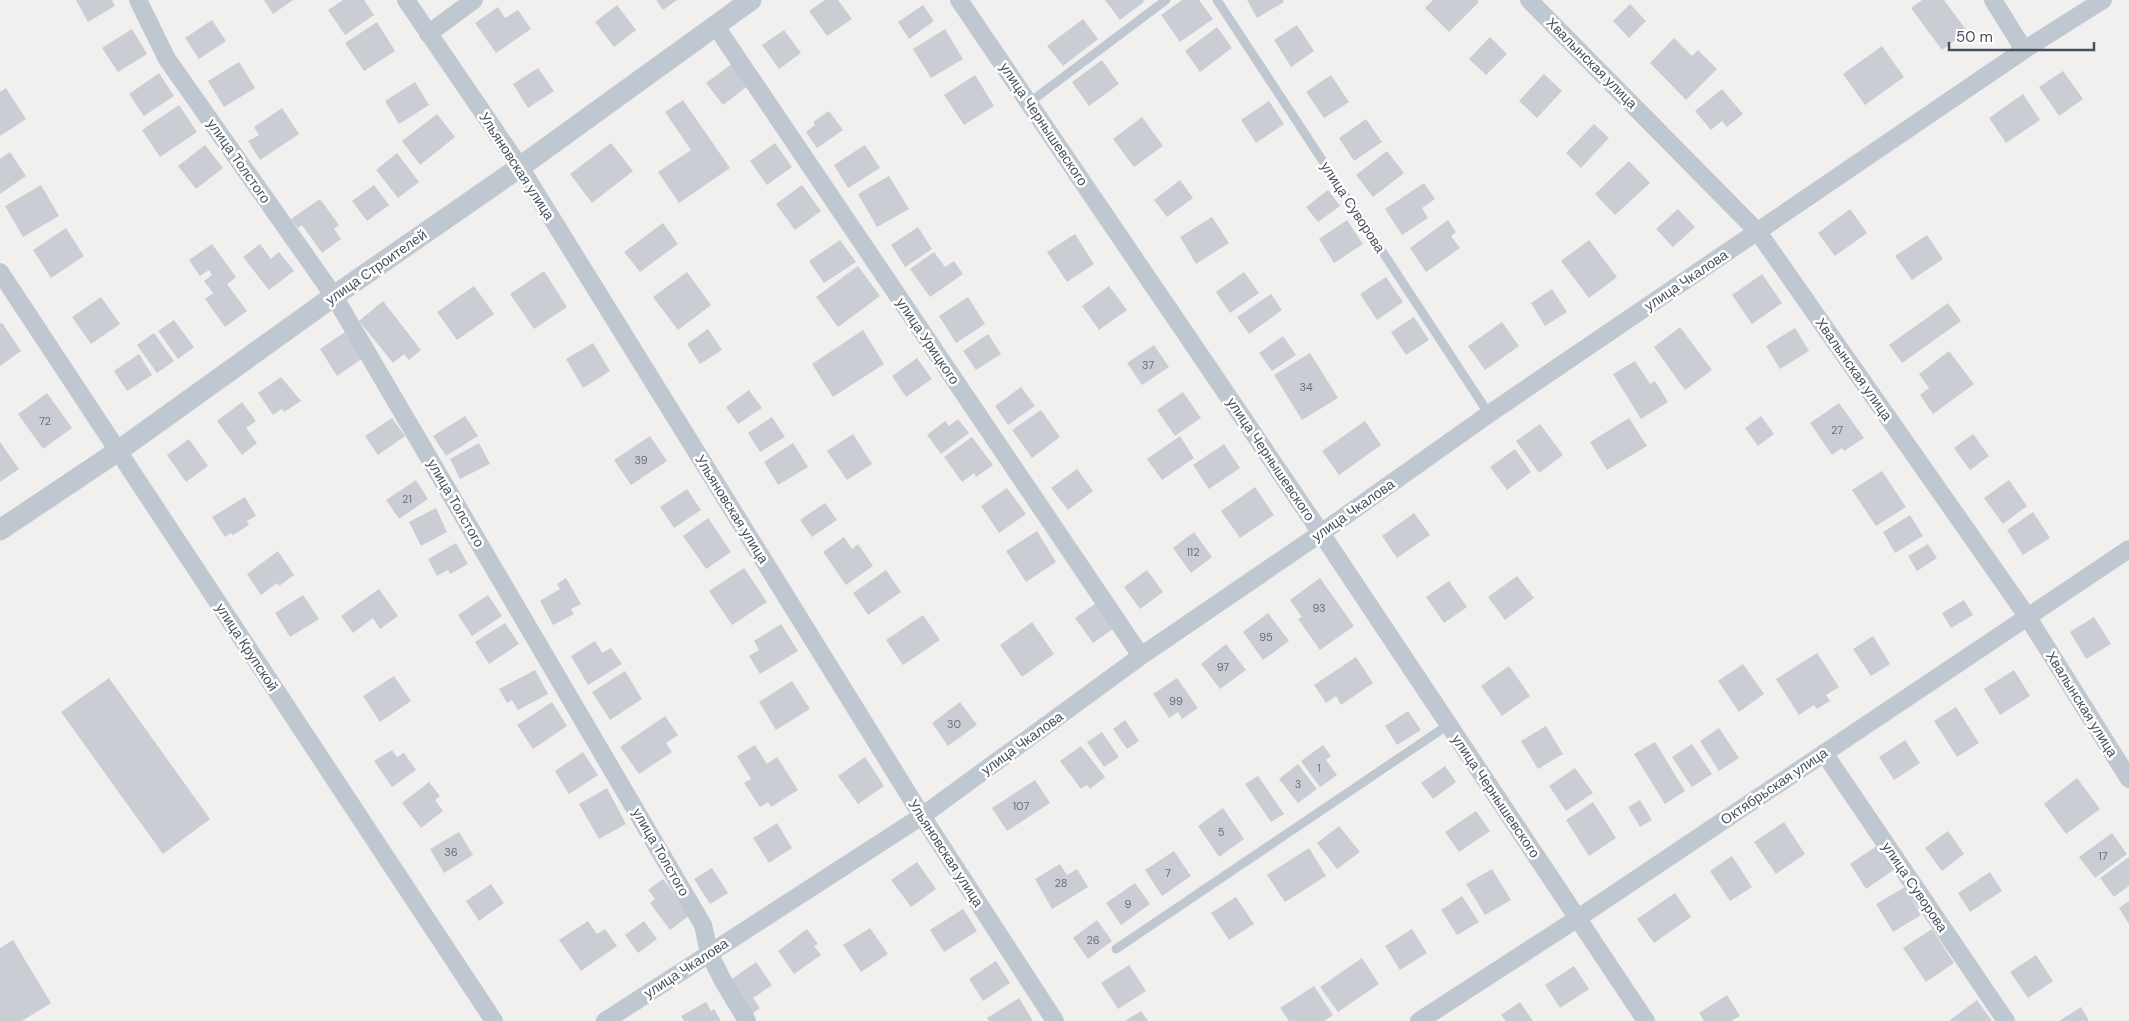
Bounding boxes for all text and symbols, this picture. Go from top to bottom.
street label: Хвалынская улица [1543,14,1641,112]
scale bar [1949,20,2094,52]
text: 50 m [1956,27,1993,47]
street label: улица Чернышевского [996,59,1092,189]
street label: Ульяновская улица [475,109,559,223]
street label: улица Толстого [203,115,275,207]
street label: улица Суворова [1317,158,1389,256]
street label: улица Строителей [322,225,430,309]
street label: улица Чкалова [1641,245,1731,315]
street label: улица Урицкого [892,294,964,388]
street label: Хвалынская улица [1812,314,1896,424]
house number: 37 [1142,358,1154,372]
house number: 34 [1299,380,1313,394]
street label: улица Чернышевского [1223,394,1319,524]
house number: 72 [39,414,51,428]
house number: 27 [1831,423,1843,437]
street label: Ульяновская улица [691,451,773,567]
house number: 39 [634,453,648,467]
street label: улица Толстого [423,456,489,551]
street label: улица Чкалова [1308,475,1398,545]
house number: 21 [402,492,412,506]
house number: 112 [1186,545,1200,559]
street label: улица Крупской [212,600,282,694]
house number: 93 [1312,601,1326,615]
house number: 95 [1259,630,1273,644]
street label: Хвалынская улица [2042,648,2122,760]
house number: 97 [1217,660,1229,674]
house number: 99 [1169,694,1183,708]
street label: улица Чкалова [977,707,1067,779]
house number: 30 [947,717,961,731]
street label: улица Чернышевского [1448,731,1544,861]
street label: Октябрьская улица [1717,743,1831,828]
house number: 1 [1317,761,1321,775]
house number: 3 [1295,777,1301,791]
street label: Ульяновская улица [904,796,988,910]
house number: 107 [1013,799,1029,813]
street label: улица Толстого [628,805,694,900]
house number: 5 [1218,825,1225,839]
street label: улица Суворова [1878,838,1952,936]
house number: 36 [444,845,458,859]
house number: 17 [2098,849,2108,863]
house number: 7 [1165,866,1171,880]
house number: 28 [1055,876,1067,890]
house number: 9 [1125,897,1132,911]
house number: 26 [1086,933,1100,947]
street label: улица Чкалова [640,934,732,1002]

